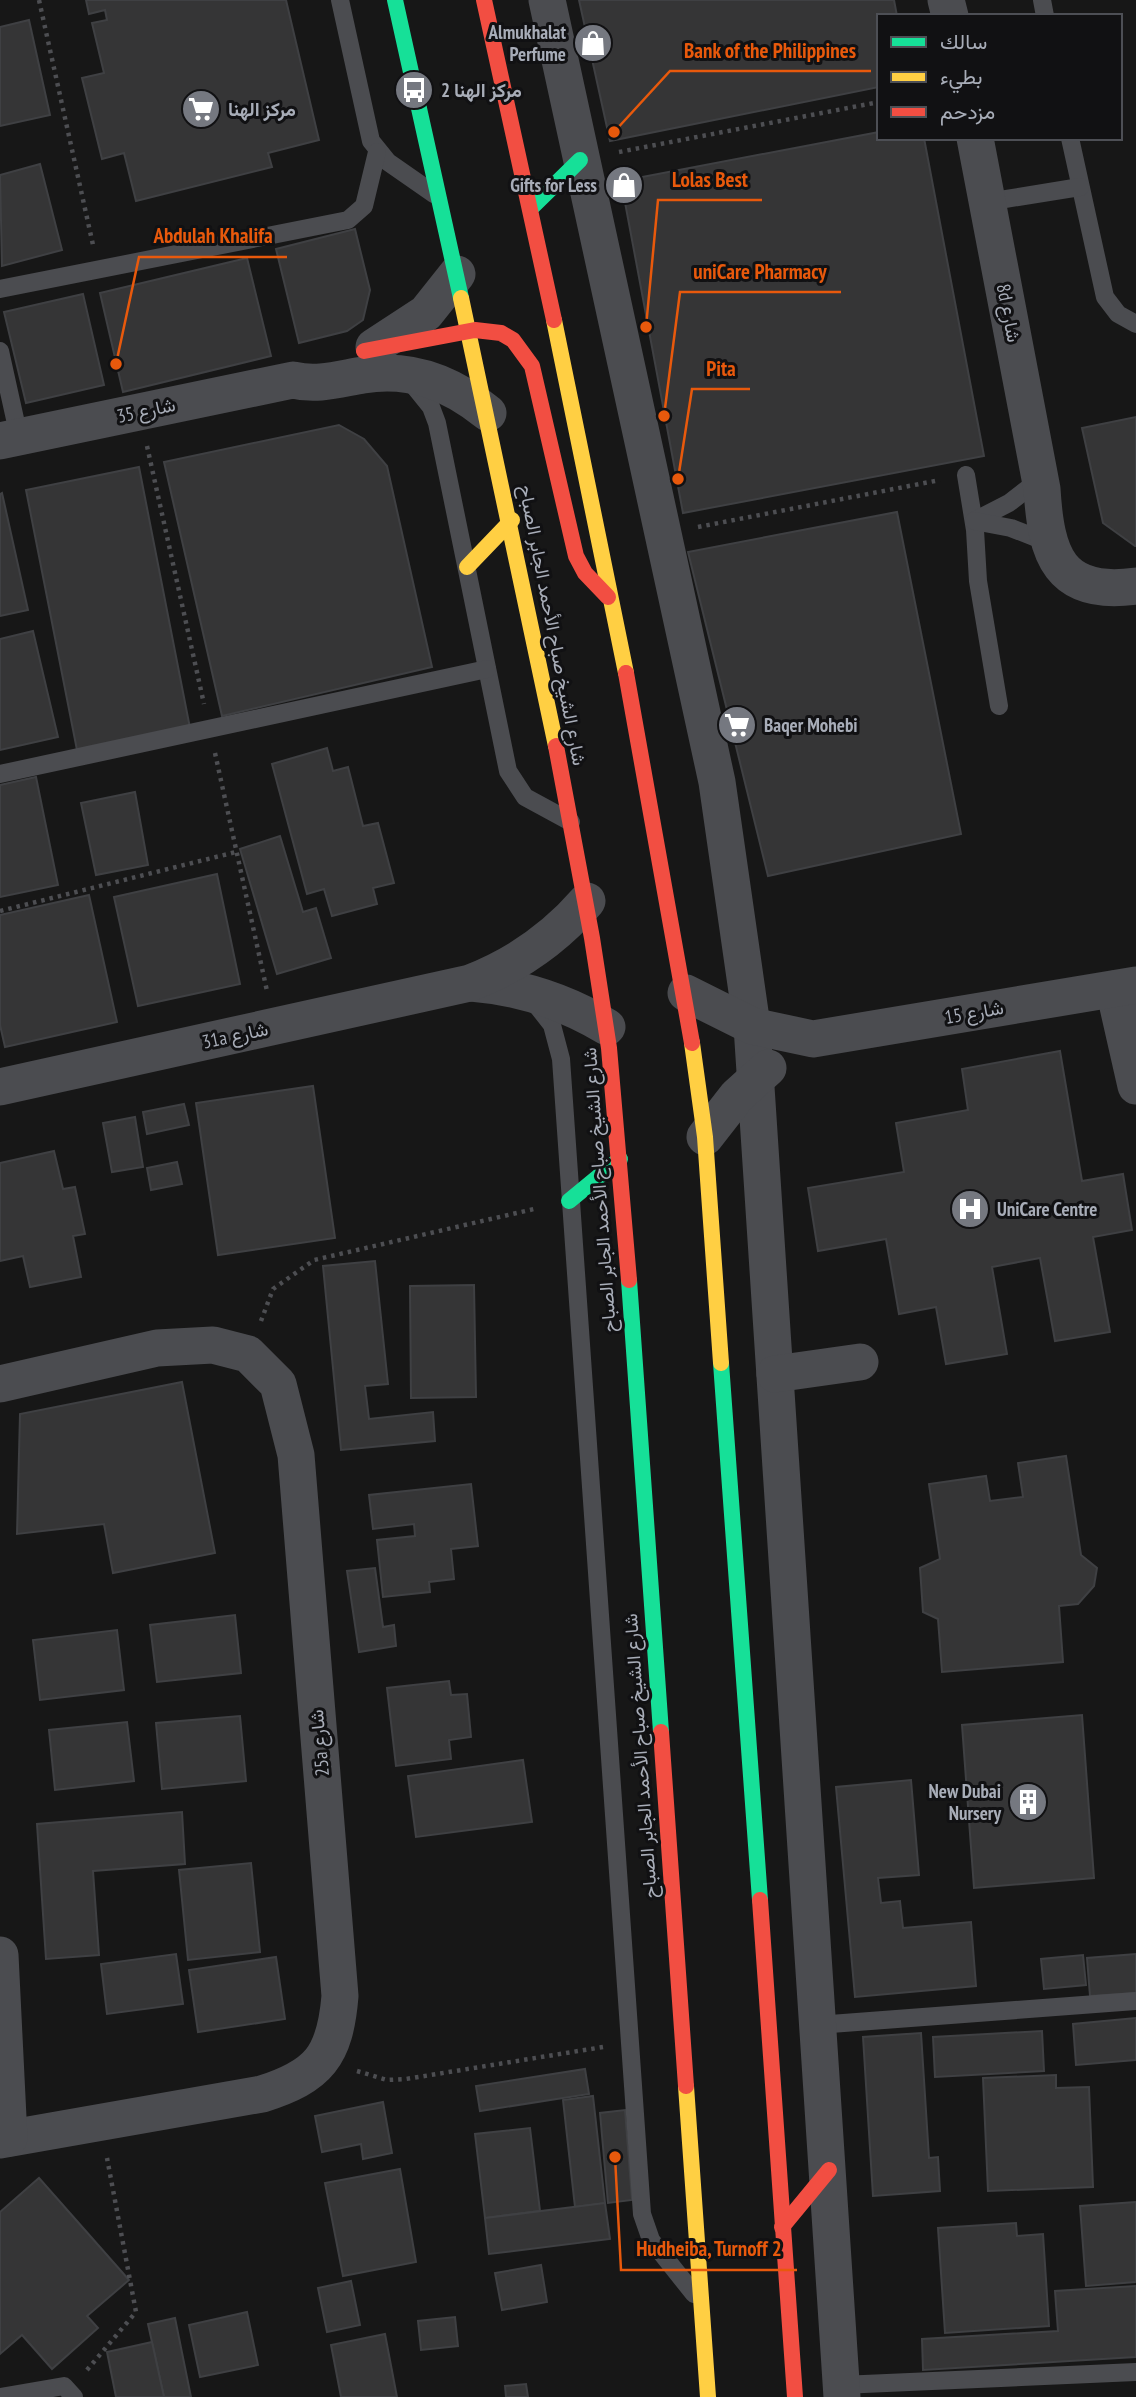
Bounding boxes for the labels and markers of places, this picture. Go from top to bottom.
place label: Almukhalat Perfume [488,20,566,66]
shop icon: Almukhalat Perfume [572,22,614,64]
callout: Bank of the Philippines [670,29,871,71]
bus stop icon: مركز الهنا 2 [393,69,435,111]
place label: مركز الهنا 2 [441,78,522,103]
supermarket icon: مركز الهنا [180,88,222,130]
place label: مركز الهنا [228,97,296,122]
callout: Lolas Best [658,158,762,200]
shop icon: Gifts for Less [603,164,645,206]
place label: Gifts for Less [510,173,597,197]
callout: Abdulah Khalifa [139,215,287,257]
callout: uniCare Pharmacy [680,250,841,292]
callout: Pita [692,347,750,389]
supermarket icon: Baqer Mohebi [716,704,758,746]
place label: Baqer Mohebi [764,713,858,737]
hospital icon: UniCare Centre [949,1188,991,1230]
place label: UniCare Centre [997,1197,1097,1221]
place label: New Dubai Nursery [929,1779,1001,1825]
building icon: New Dubai Nursery [1007,1781,1049,1823]
callout: Hudheiba, Turnoff 2 [621,2228,797,2270]

